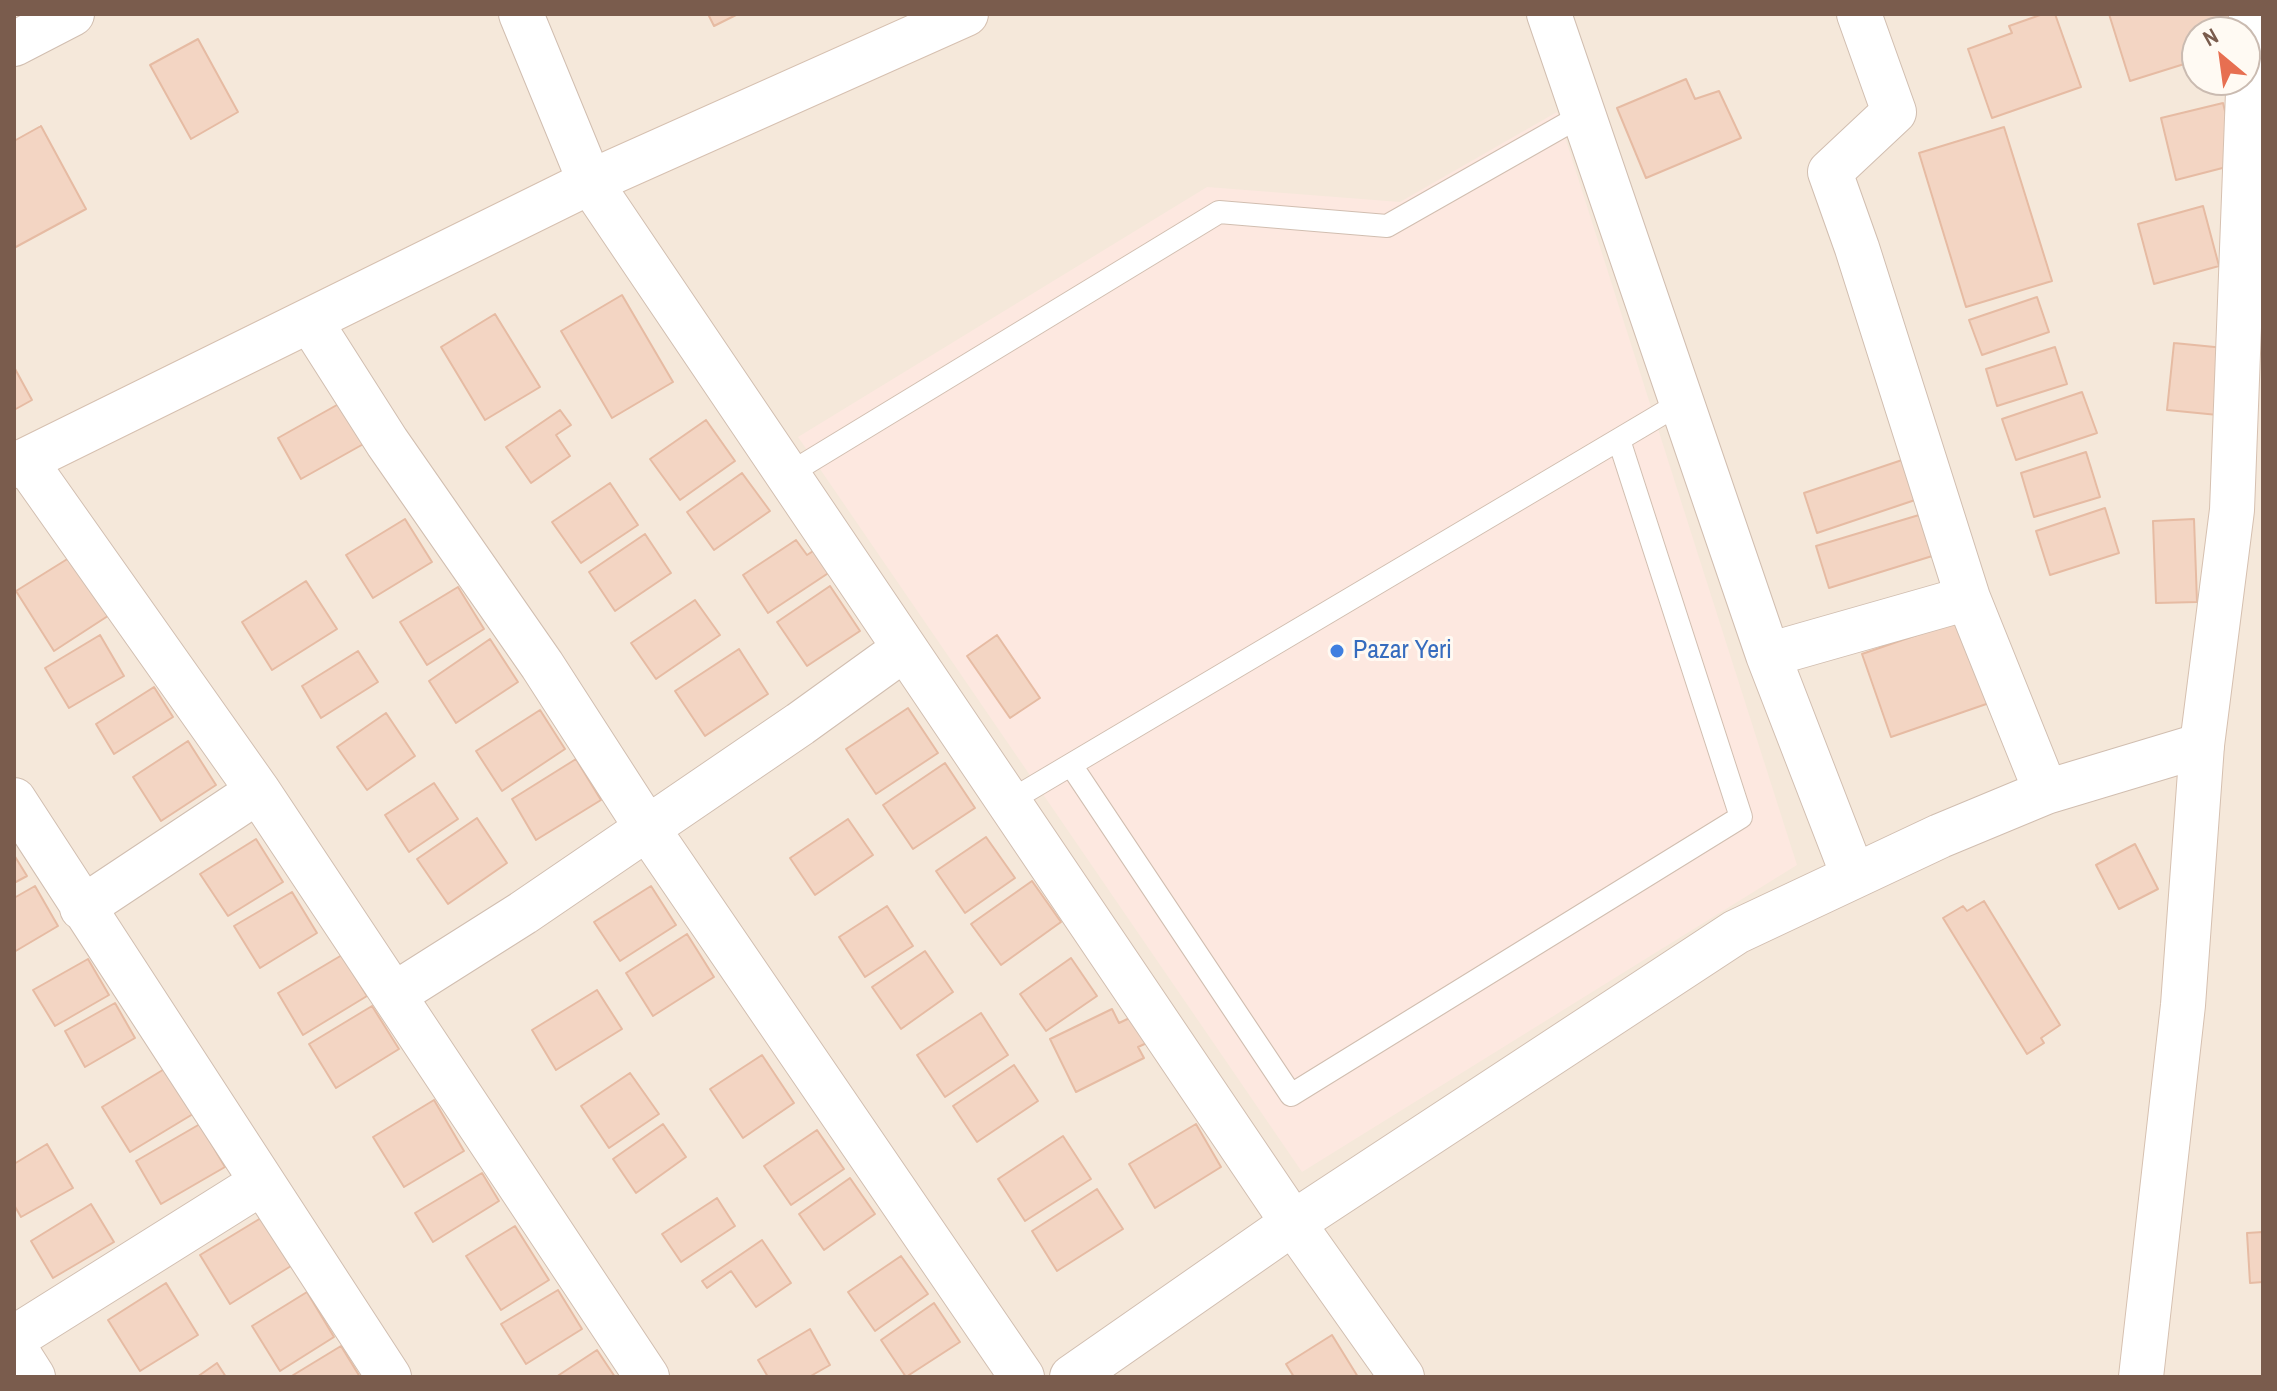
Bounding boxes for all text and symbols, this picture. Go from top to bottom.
north arrow [2181,16,2261,96]
text: N [2197,20,2223,53]
place label: Pazar Yeri [1353,635,1452,667]
marker: Pazar Yeri [1328,642,1346,660]

